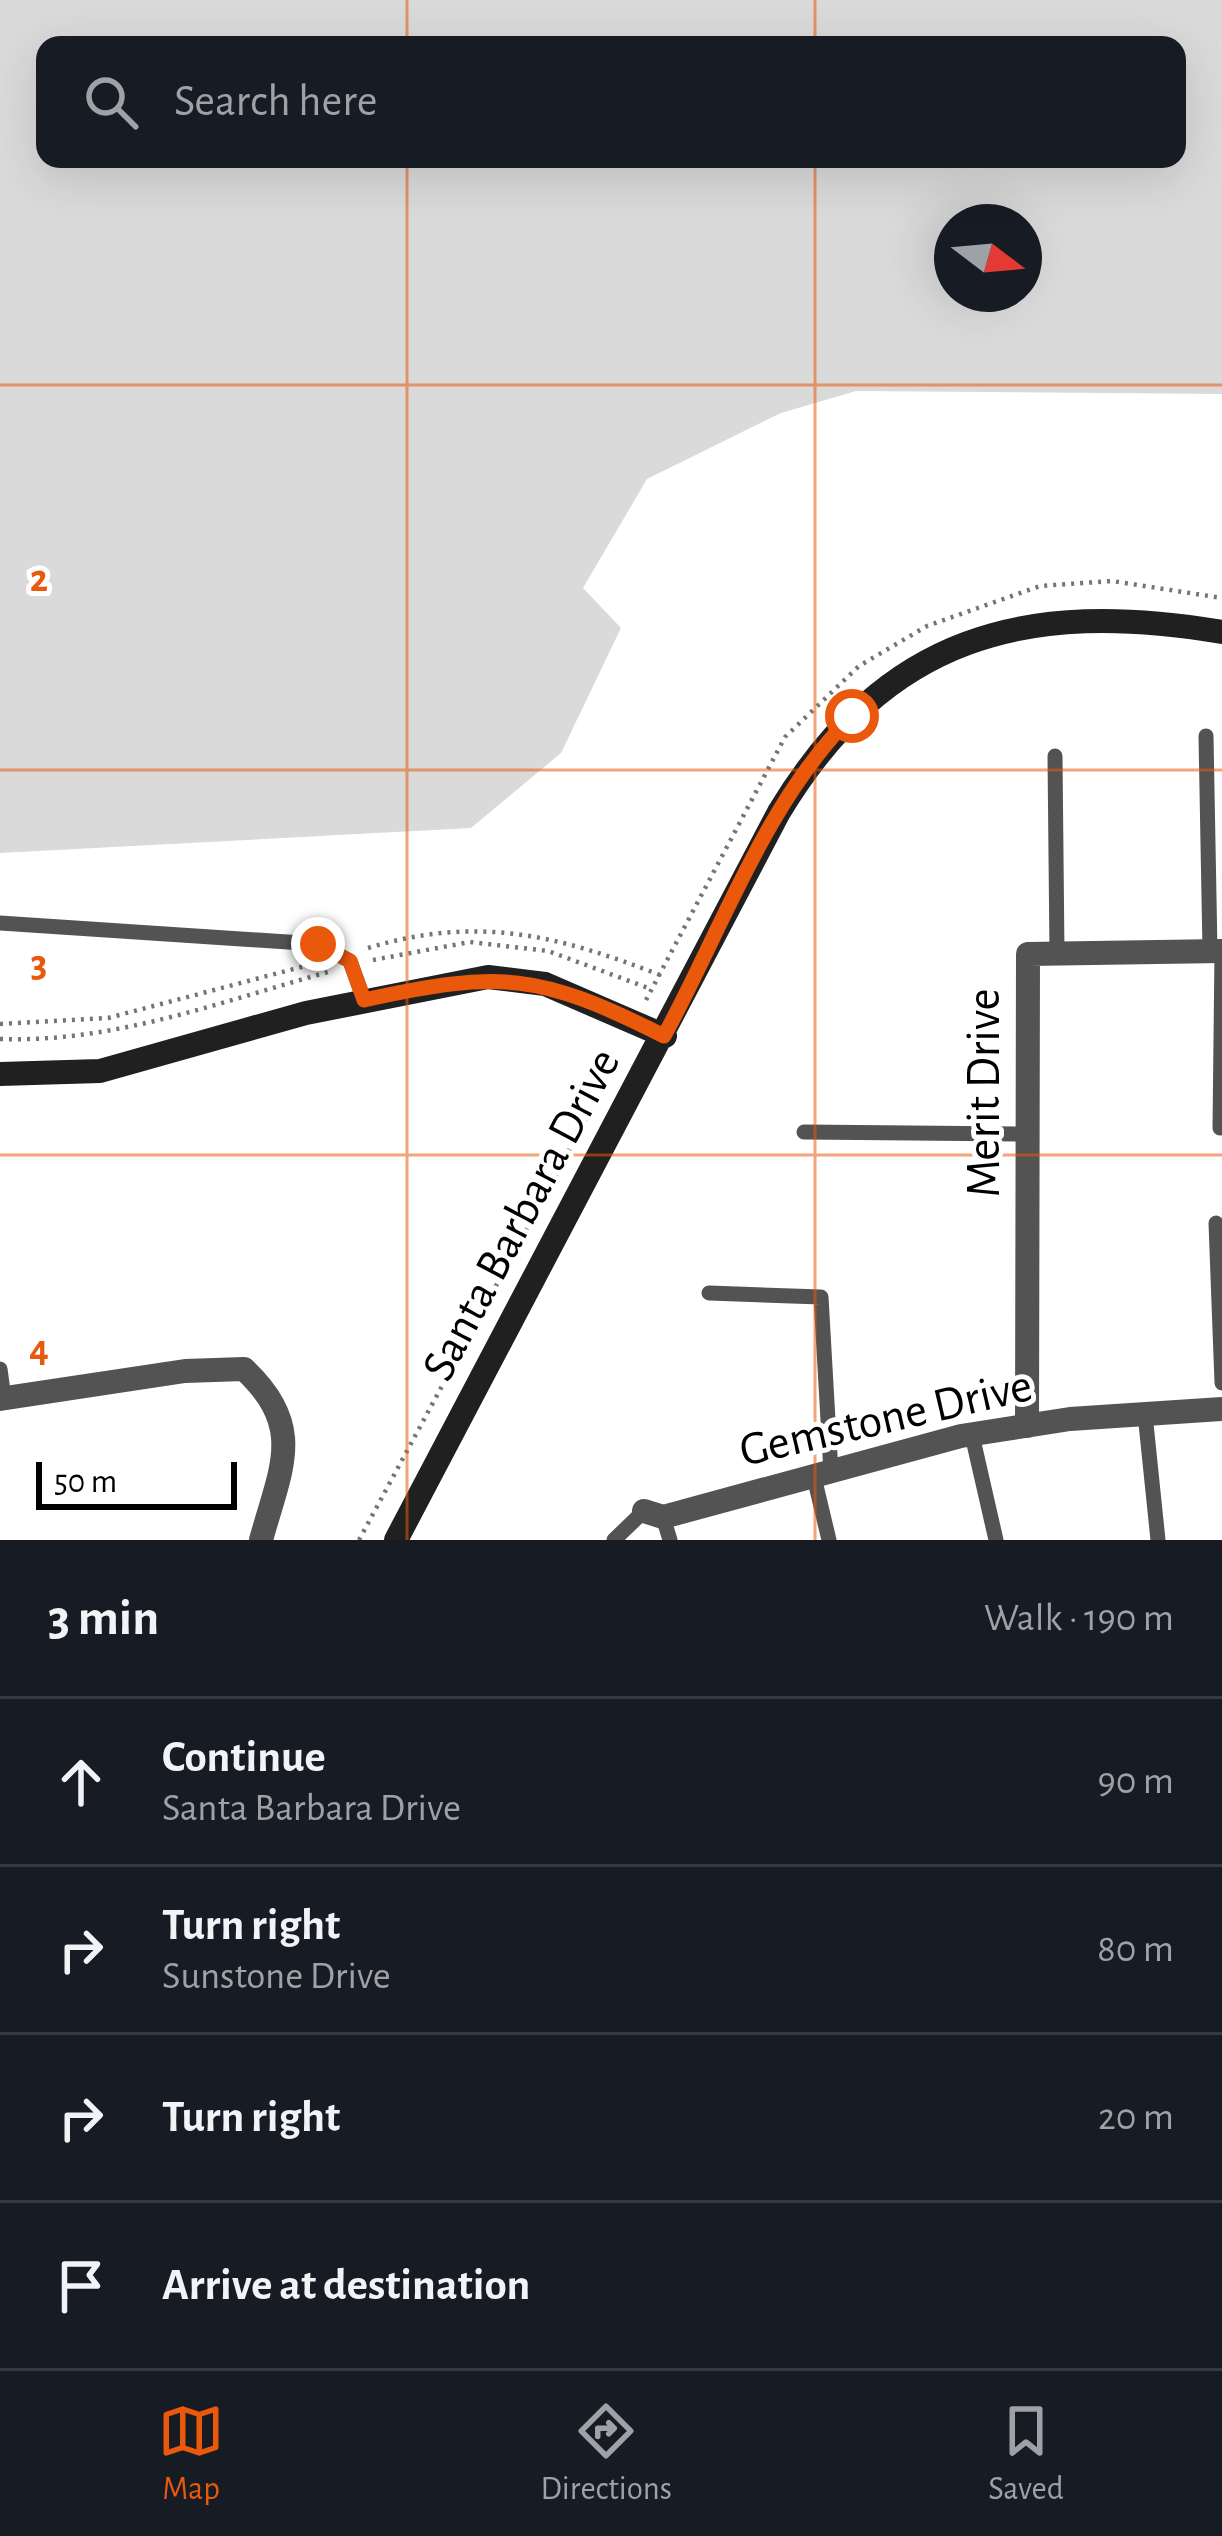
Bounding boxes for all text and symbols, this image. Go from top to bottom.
search box [36,36,1186,168]
icon: search [78,69,144,135]
text: Search here [174,79,377,124]
north arrow [934,204,1042,312]
text: 2 [30,560,48,599]
route start [825,689,879,743]
route end [291,917,345,971]
text: 3 [31,945,47,984]
street label: Merit Drive [961,988,1009,1198]
street label: Santa Barbara Drive [414,1041,630,1389]
text: 4 [29,1330,49,1369]
street label: Gemstone Drive [735,1362,1037,1476]
scale bar [36,1456,237,1509]
text: 50 m [54,1466,117,1499]
text: 3 min [48,1593,159,1644]
text: Walk · 190 m [984,1599,1174,1638]
text: Continue [162,1735,326,1780]
icon: ahead [48,1749,114,1815]
text: 90 m [1097,1762,1174,1801]
text: Santa Barbara Drive [162,1789,461,1828]
text: Turn right [162,1903,340,1948]
icon: right [48,1917,114,1983]
text: 80 m [1097,1930,1174,1969]
text: Sunstone Drive [162,1957,391,1996]
icon: right [48,2085,114,2151]
text: Turn right [162,2095,340,2140]
text: 20 m [1098,2098,1174,2137]
icon: arrive [48,2253,114,2319]
text: Arrive at destination [162,2263,530,2308]
tab: Map [158,2398,224,2510]
tab: Directions [540,2398,672,2510]
tab: Saved [988,2398,1064,2510]

